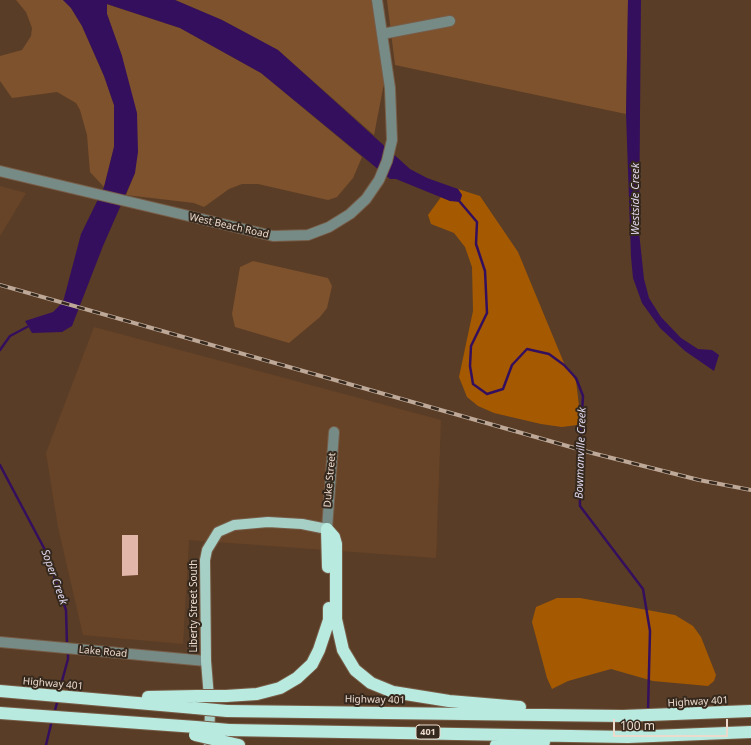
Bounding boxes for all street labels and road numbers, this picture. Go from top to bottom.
street label: West Beach Road [188,211,270,241]
street label: Duke Street [322,452,338,508]
street label: Liberty Street South [188,559,200,653]
street label: Lake Road [78,644,128,660]
street label: Highway 401 [22,675,84,693]
street label: Highway 401 [345,693,405,707]
street label: Highway 401 [667,694,729,710]
road number: 401 [416,725,440,739]

